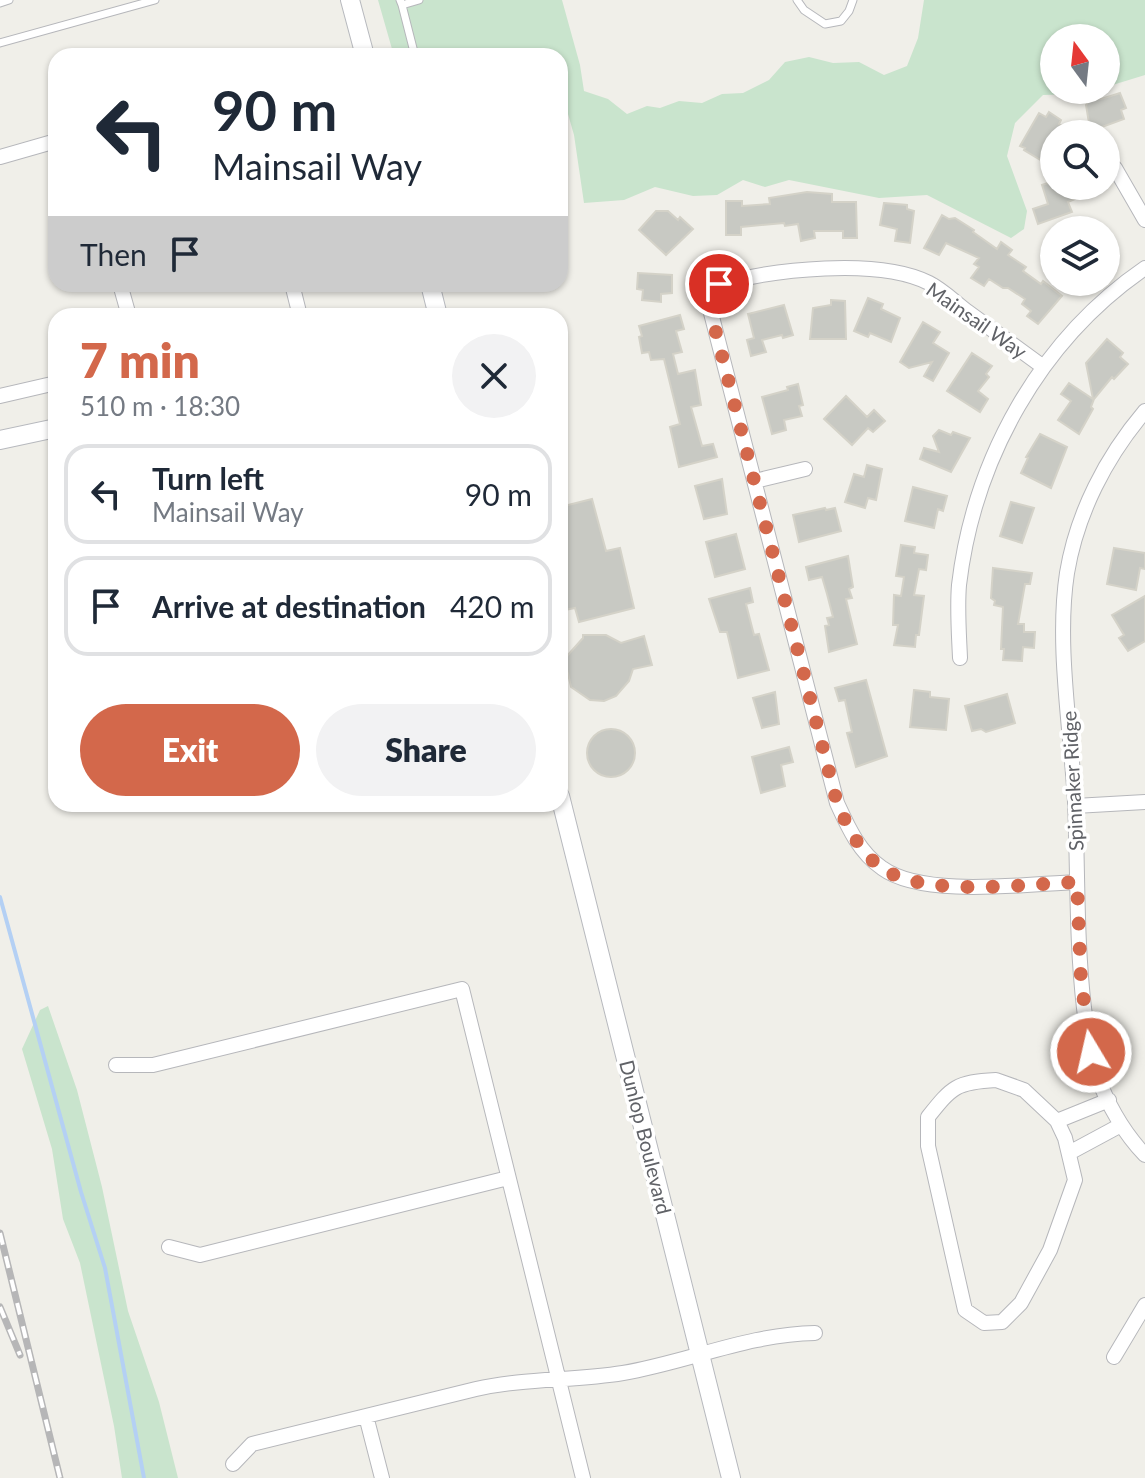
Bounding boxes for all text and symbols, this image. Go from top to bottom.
north arrow [1040,24,1120,104]
map controls [1040,24,1120,296]
text: 90 m [212,76,337,143]
icon: left [80,80,184,184]
button: search [1040,120,1120,200]
text: Mainsail Way [212,144,422,188]
button: layers [1040,216,1120,296]
icon: arrive [163,232,207,276]
text: Then [80,236,147,272]
pin [685,250,753,318]
icon: arrive [697,262,741,306]
street label: Mainsail Way [922,277,1032,364]
text: 7 min [80,331,200,388]
button: close [452,334,536,418]
text: 510 m · 18:30 [80,390,240,422]
text: Turn left [152,460,264,496]
icon: left [84,472,128,516]
text: 90 m [465,476,532,512]
text: Mainsail Way [152,496,304,528]
icon: arrive [84,584,128,628]
text: Arrive at destination [152,588,426,624]
text: 420 m [450,588,534,624]
button: Exit [80,704,300,796]
button: Share [316,704,536,796]
street label: Spinnaker Ridge [1056,710,1088,852]
position arrow [1049,1010,1133,1094]
street label: Dunlop Boulevard [615,1057,677,1217]

